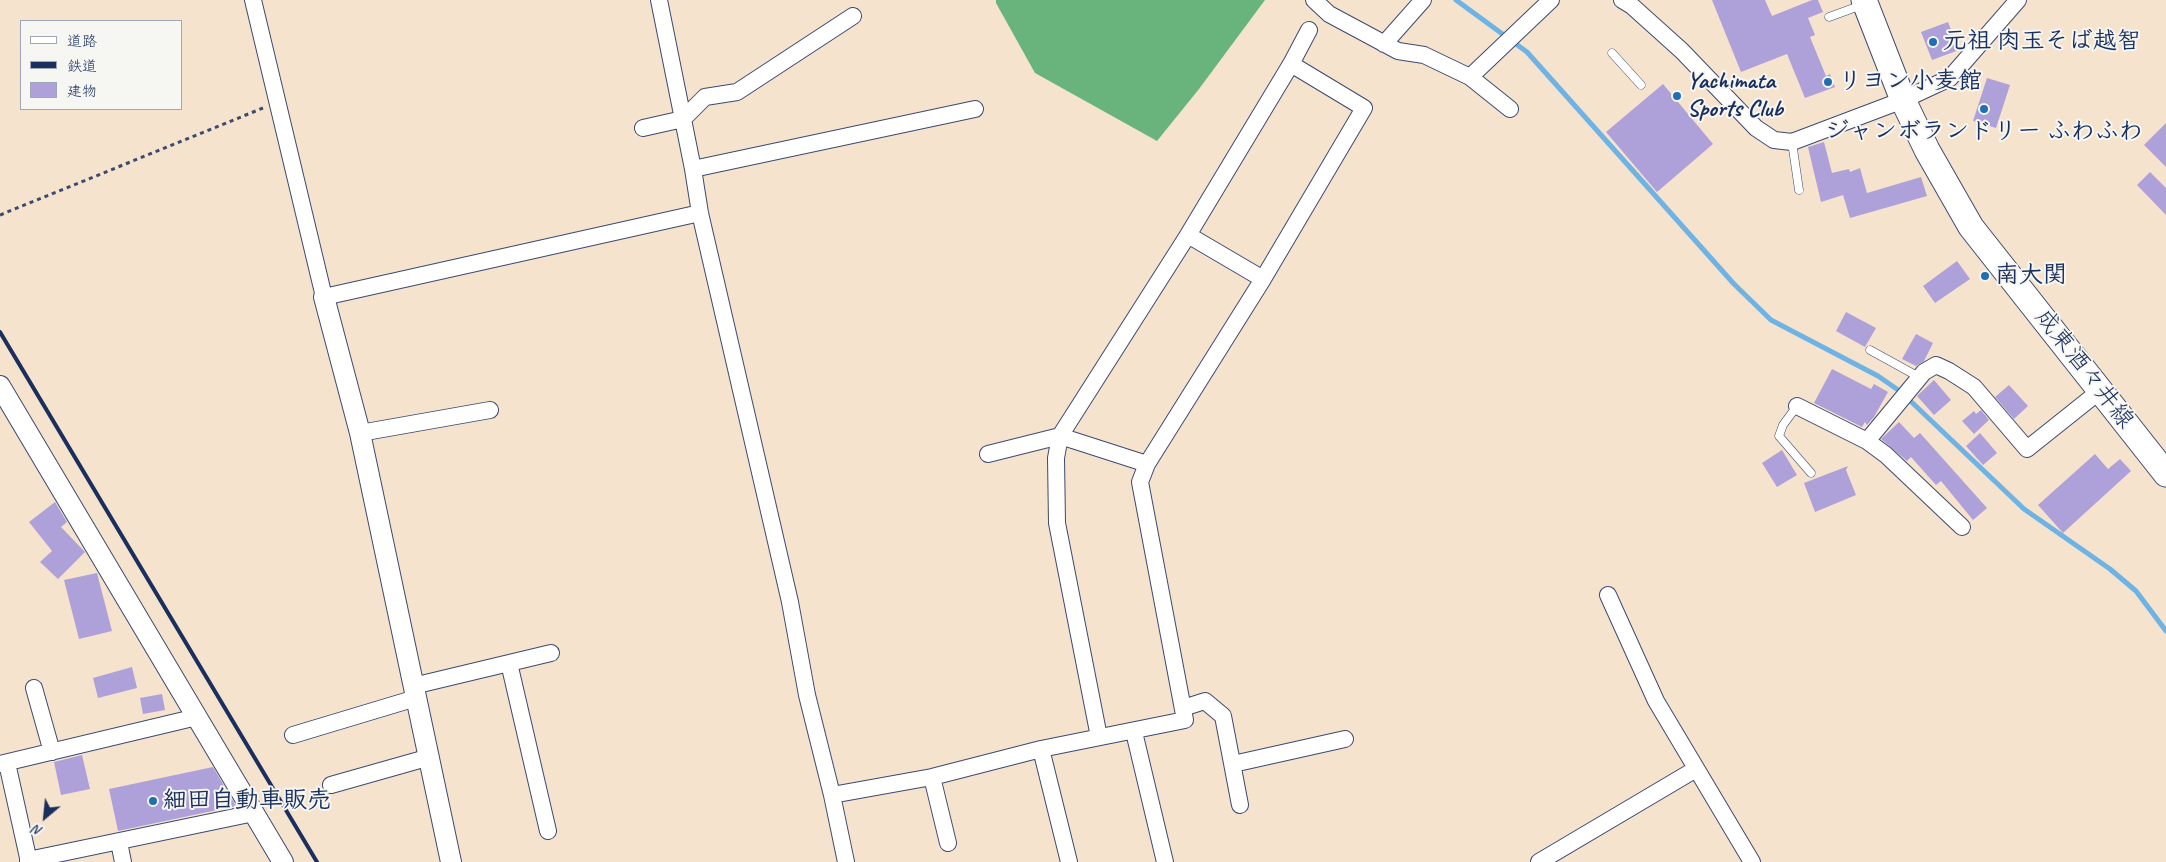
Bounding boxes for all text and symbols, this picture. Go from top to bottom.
legend [20,20,182,110]
place label: 元祖 肉玉そば越智 [1943,28,2141,56]
text: 道路 [67,32,97,51]
marker: 元祖 肉玉そば越智 [1927,36,1939,48]
text: 鉄道 [67,57,97,76]
place label: Yachimata Sports Club [1687,68,1783,124]
place label: リヨン小麦館 [1838,68,1982,96]
marker: リヨン小麦館 [1822,76,1834,88]
text: 建物 [67,82,97,101]
marker: Yachimata Sports Club [1671,90,1683,102]
marker: ジャンボランドリー ふわふわ [1978,103,1990,115]
place label: ジャンボランドリー ふわふわ [1825,118,2143,146]
place label: 南大関 [1995,262,2067,290]
marker: 南大関 [1979,270,1991,282]
street label: 成東酒々井線 [2028,303,2140,435]
place label: 細田自動車販売 [163,787,331,815]
north arrow [20,792,70,842]
marker: 細田自動車販売 [147,795,159,807]
text: N [30,821,46,840]

